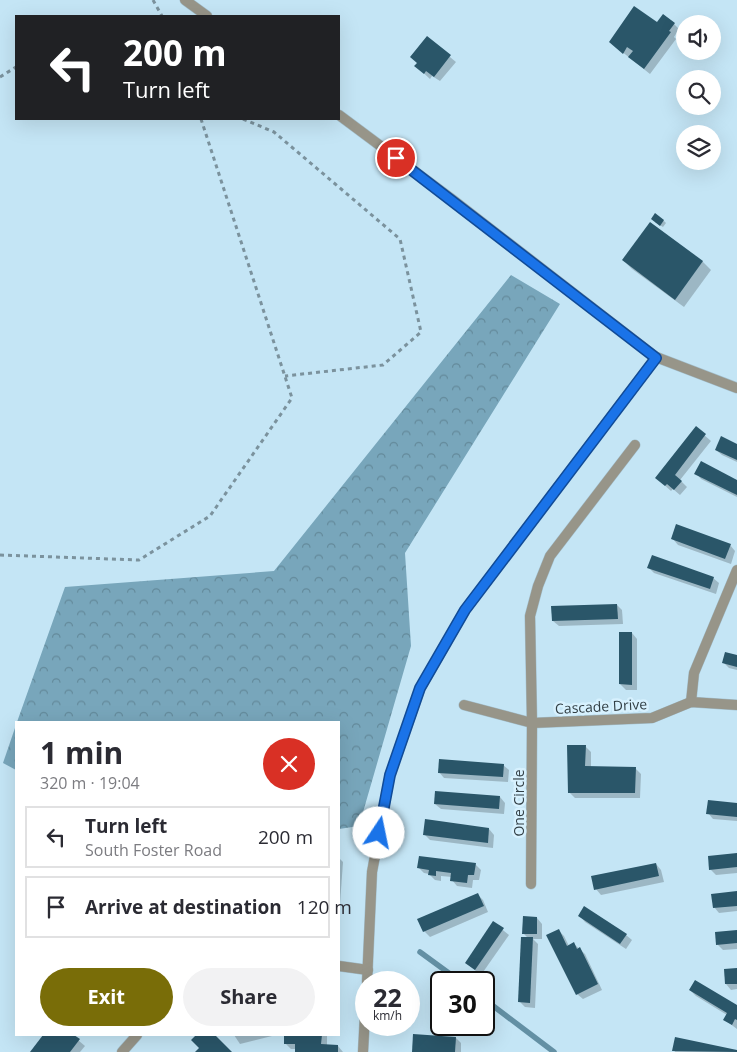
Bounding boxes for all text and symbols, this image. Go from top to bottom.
map controls [676,15,721,170]
button: sound [676,15,721,60]
text: 200 m [123,29,227,76]
icon: left [40,35,105,100]
button: search [676,70,721,115]
text: Turn left [123,74,210,104]
button: layers [676,125,721,170]
pin [375,137,417,179]
icon: arrive [382,144,410,172]
street label: Cascade Drive [555,694,648,718]
text: 1 min [40,732,123,773]
button: close [263,738,315,790]
street label: One Circle [509,769,528,837]
text: 320 m · 19:04 [40,772,140,794]
position arrow [352,806,404,858]
text: Turn left [85,813,167,839]
icon: left [42,823,70,851]
text: 200 m [258,824,313,850]
text: South Foster Road [85,839,222,861]
icon: arrive [42,893,70,921]
text: Arrive at destination [85,894,282,920]
text: 120 m [297,894,352,920]
button: Exit [40,968,173,1026]
button: Share [183,968,315,1026]
speed limit sign: 30 [430,971,495,1036]
text: 22 [373,980,402,1014]
text: km/h [373,1007,402,1024]

